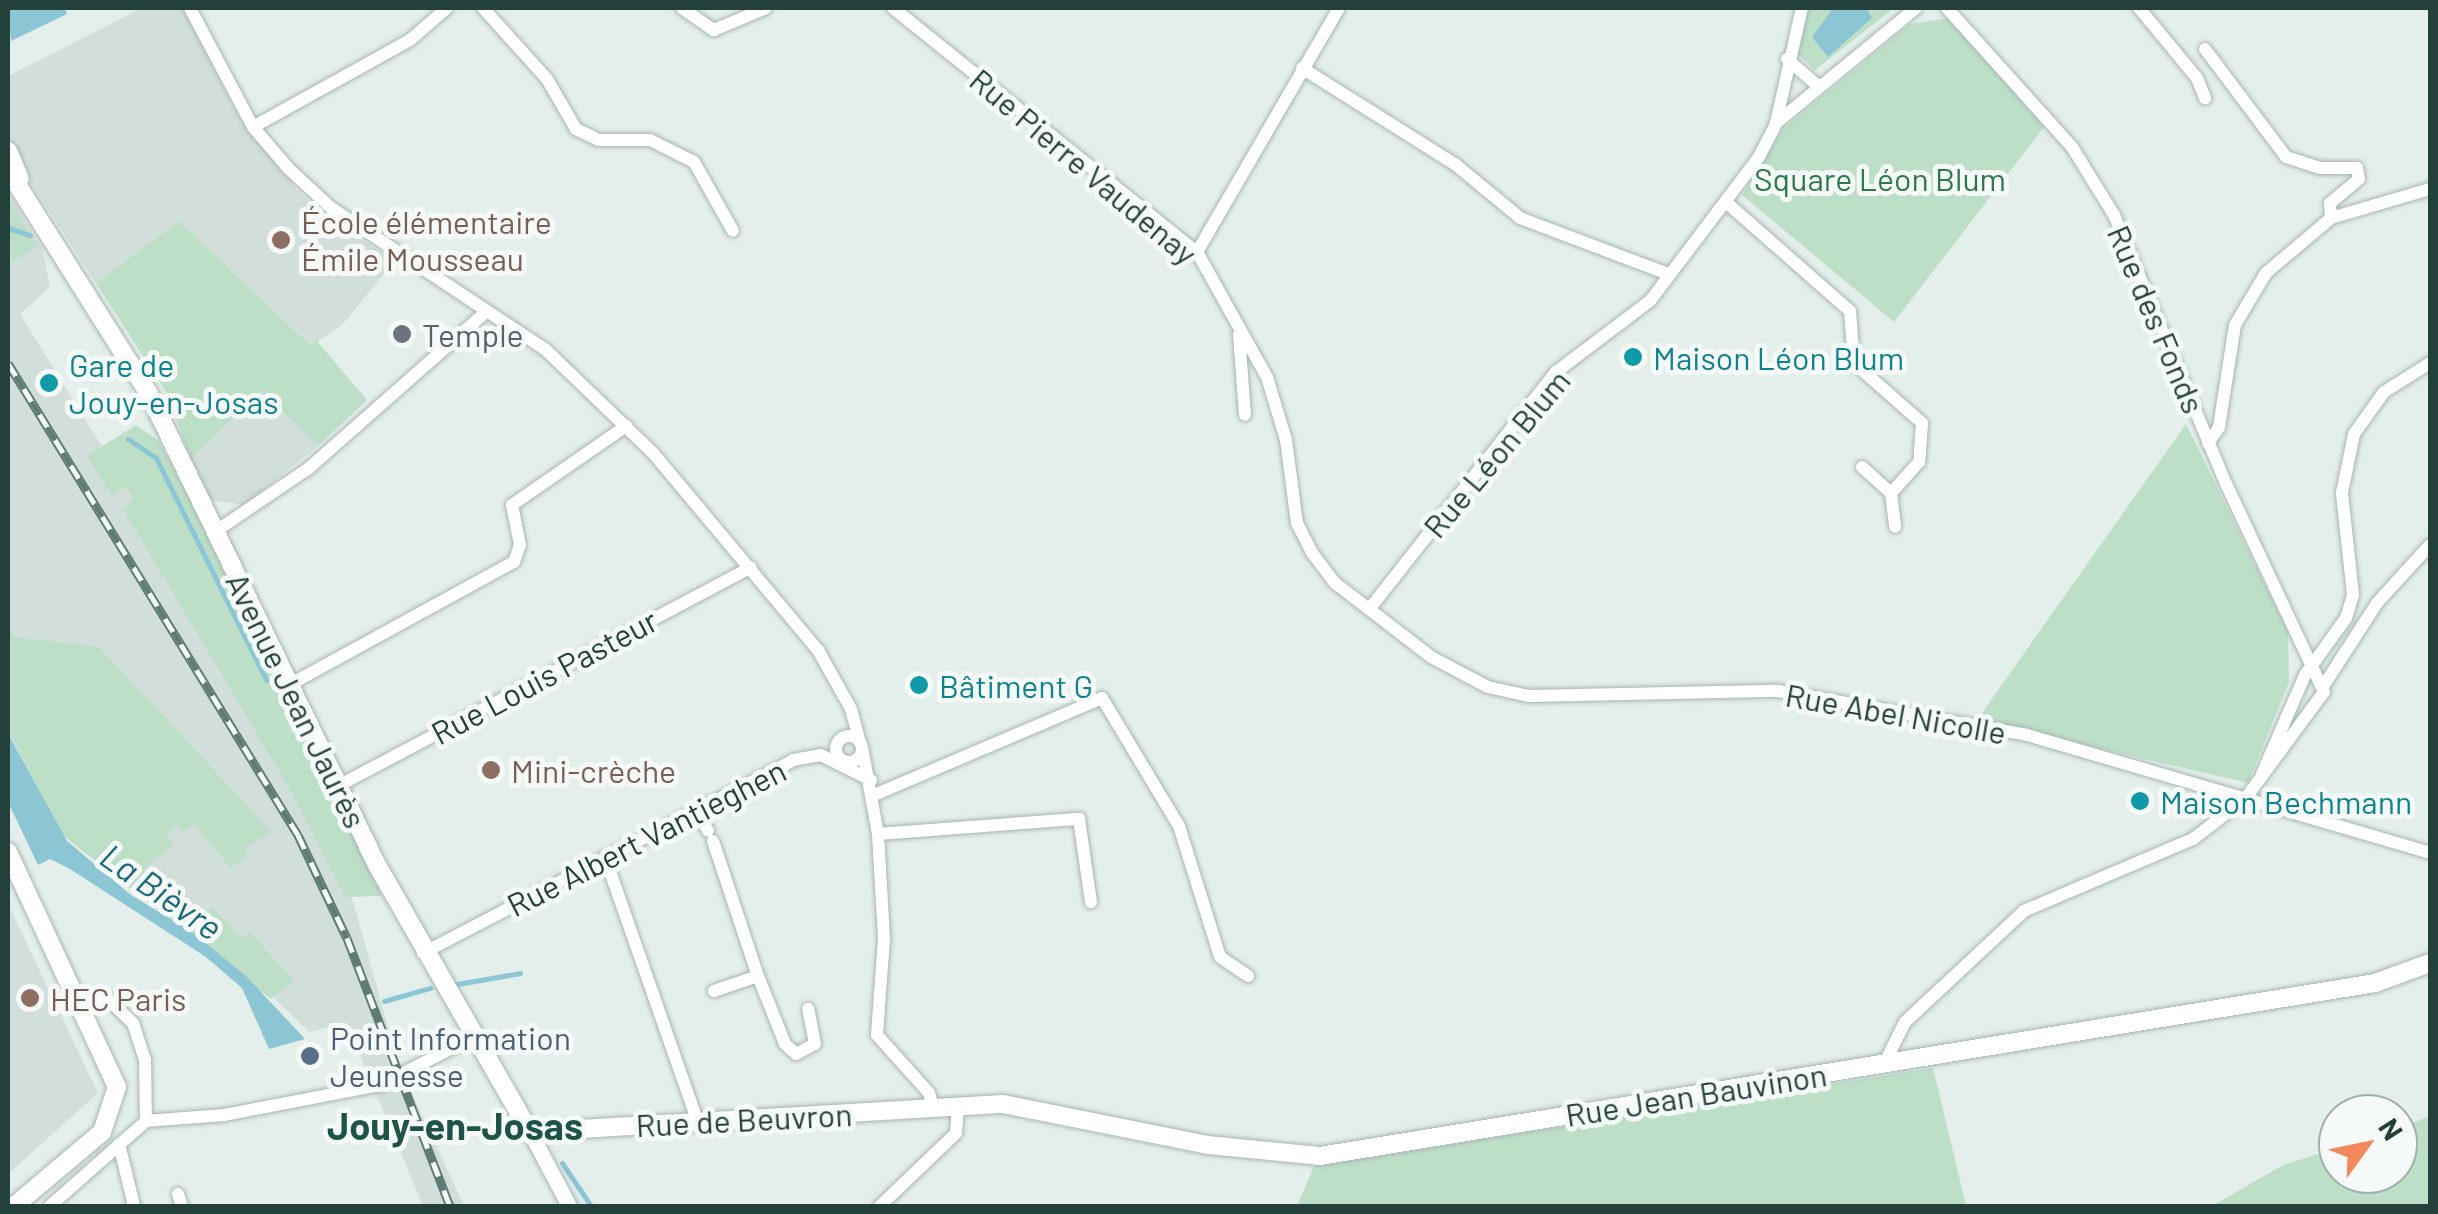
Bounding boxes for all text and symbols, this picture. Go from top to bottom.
street label: Rue Pierre Vaudenay [963,60,1205,272]
park label: Square Léon Blum [1754,159,2006,197]
place label: École élémentaire Émile Mousseau [301,203,552,278]
street label: Rue des Fonds [2100,219,2214,419]
marker: École élémentaire Émile Mousseau [270,229,292,251]
place label: Temple [422,315,524,353]
marker: Temple [391,323,413,345]
place label: Maison Léon Blum [1653,338,1904,376]
place label: Gare de Jouy-en-Josas [69,346,279,421]
marker: Maison Léon Blum [1622,346,1644,368]
street label: Rue Léon Blum [1415,361,1577,545]
marker: Gare de Jouy-en-Josas [38,372,60,394]
street label: Avenue Jean Jaurès [219,566,375,834]
street label: Rue Louis Pasteur [424,600,664,752]
place label: Bâtiment G [939,666,1093,704]
marker: Bâtiment G [908,674,930,696]
street label: Rue Abel Nicolle [1783,675,2009,751]
street label: Rue Albert Vantieghen [500,750,792,924]
place label: Mini-crèche [511,751,676,789]
marker: Mini-crèche [480,759,502,781]
place label: Maison Bechmann [2160,782,2412,820]
marker: Maison Bechmann [2129,790,2151,812]
water label: La Bièvre [93,834,231,948]
place label: HEC Paris [50,979,187,1017]
marker: HEC Paris [19,987,41,1009]
place label: Point Information Jeunesse [330,1019,571,1094]
marker: Point Information Jeunesse [299,1045,321,1067]
street label: Rue Jean Bauvinon [1563,1054,1829,1134]
street label: Rue de Beuvron [635,1094,853,1144]
north arrow [2318,1094,2418,1194]
district label: Jouy-en-Josas [327,1103,583,1149]
text: N [2372,1112,2411,1146]

